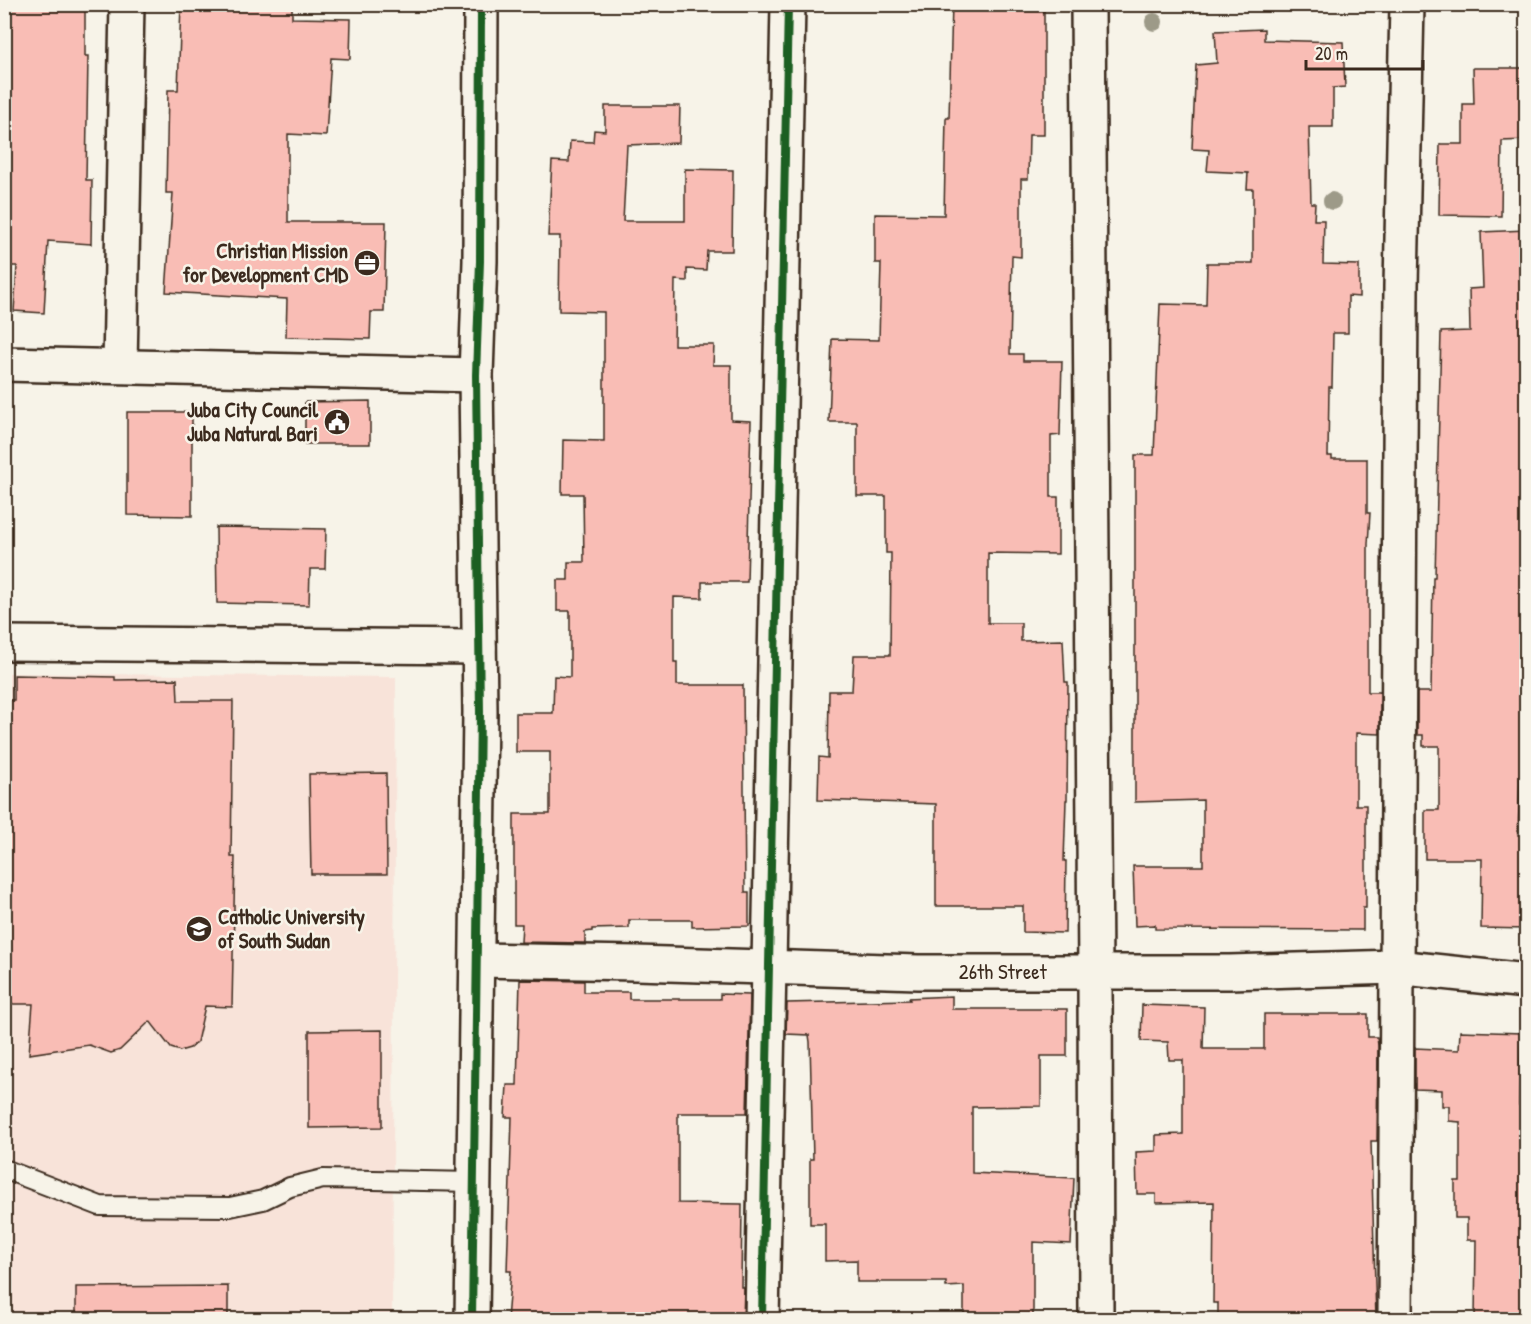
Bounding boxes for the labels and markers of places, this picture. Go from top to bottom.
place label: Christian Mission for Development CMD [183,236,349,290]
office icon: Christian Mission for Development CMD [352,248,382,278]
place label: Juba City Council Juba Natural Bari [187,395,318,448]
public building icon: Juba City Council Juba Natural Bari [322,407,352,437]
place label: Catholic University of South Sudan [218,902,365,955]
school or university icon: Catholic University of South Sudan [184,914,214,944]

